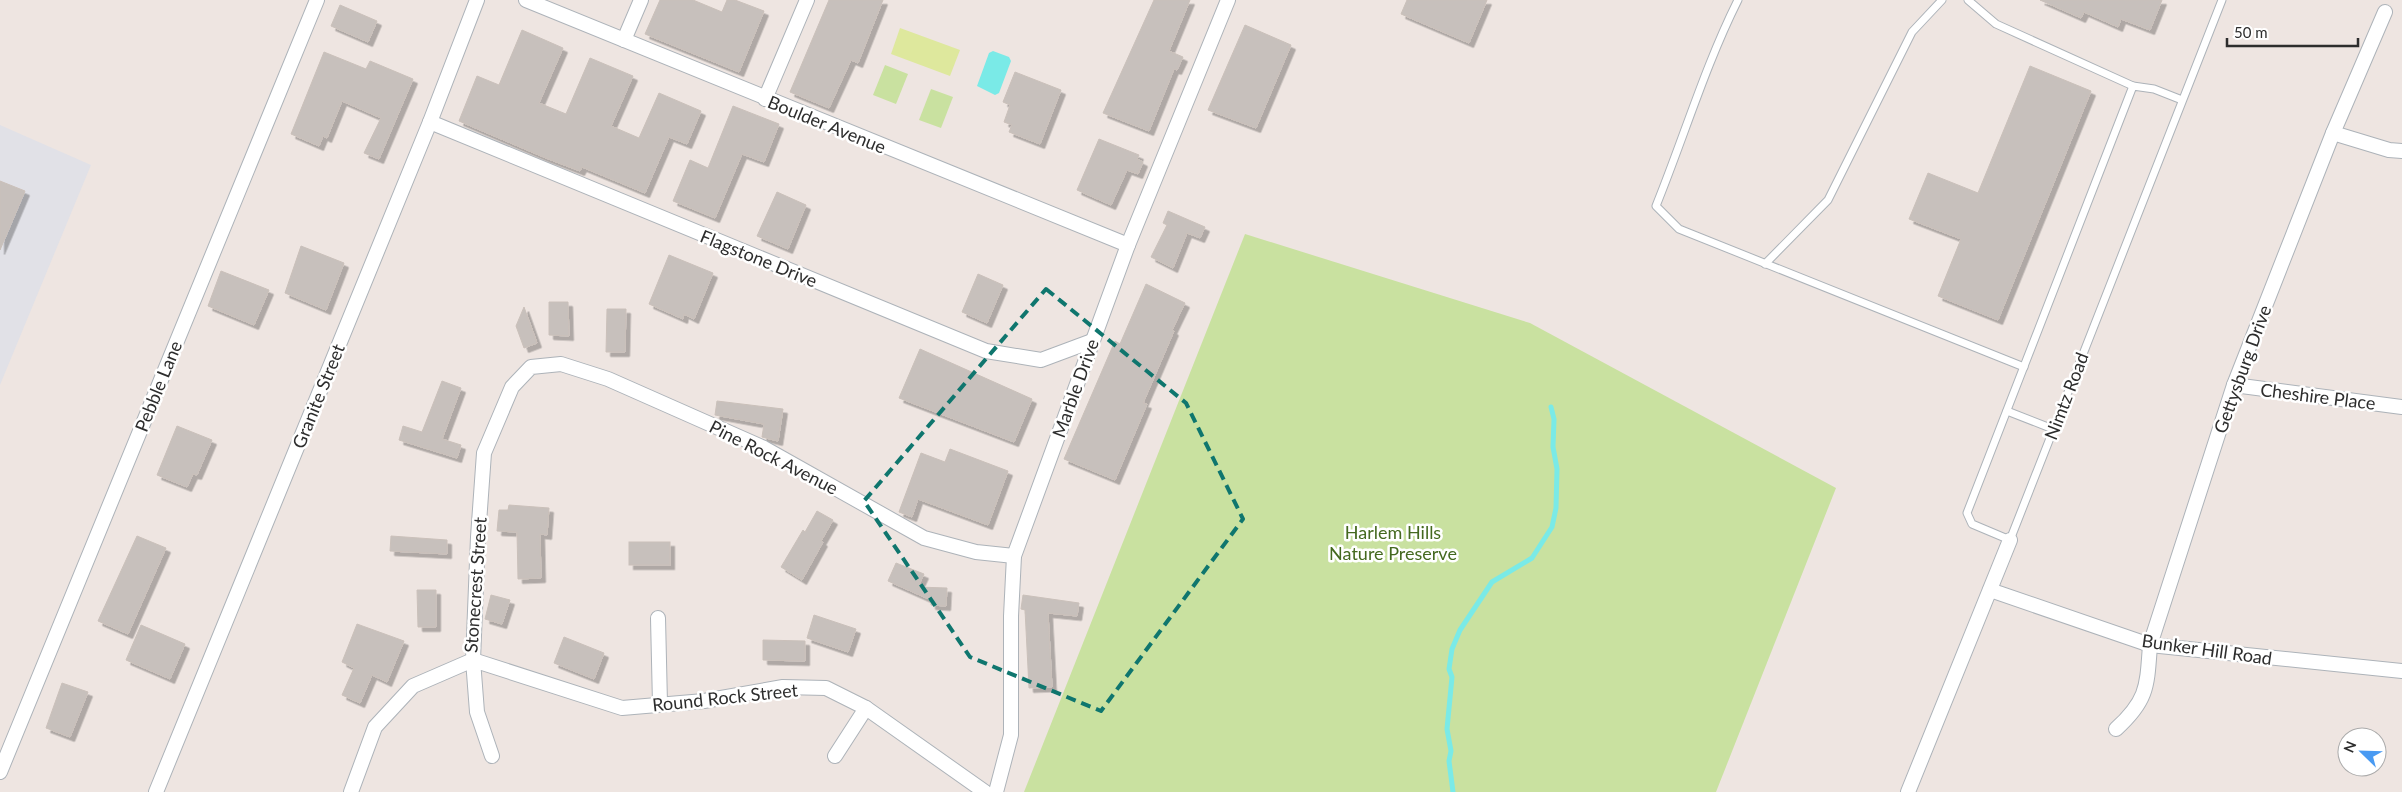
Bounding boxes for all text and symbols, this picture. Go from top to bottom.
scale bar [2227,15,2358,47]
text: 50 m [2234,23,2268,41]
street label: Boulder Avenue [765,90,889,158]
street label: Flagstone Drive [697,225,821,291]
street label: Gettysburg Drive [2209,302,2275,436]
street label: Marble Drive [1047,336,1103,440]
street label: Pebble Lane [130,337,186,435]
street label: Granite Street [287,340,349,451]
street label: Nimtz Road [2039,349,2093,443]
street label: Cheshire Place [2259,378,2377,414]
street label: Pine Rock Avenue [706,415,842,499]
street label: Stonecrest Street [459,516,491,654]
park label: Harlem Hills Nature Preserve [1329,521,1457,564]
street label: Bunker Hill Road [2140,629,2274,669]
street label: Round Rock Street [651,678,799,716]
north arrow [2337,727,2387,777]
text: N [2340,738,2360,755]

